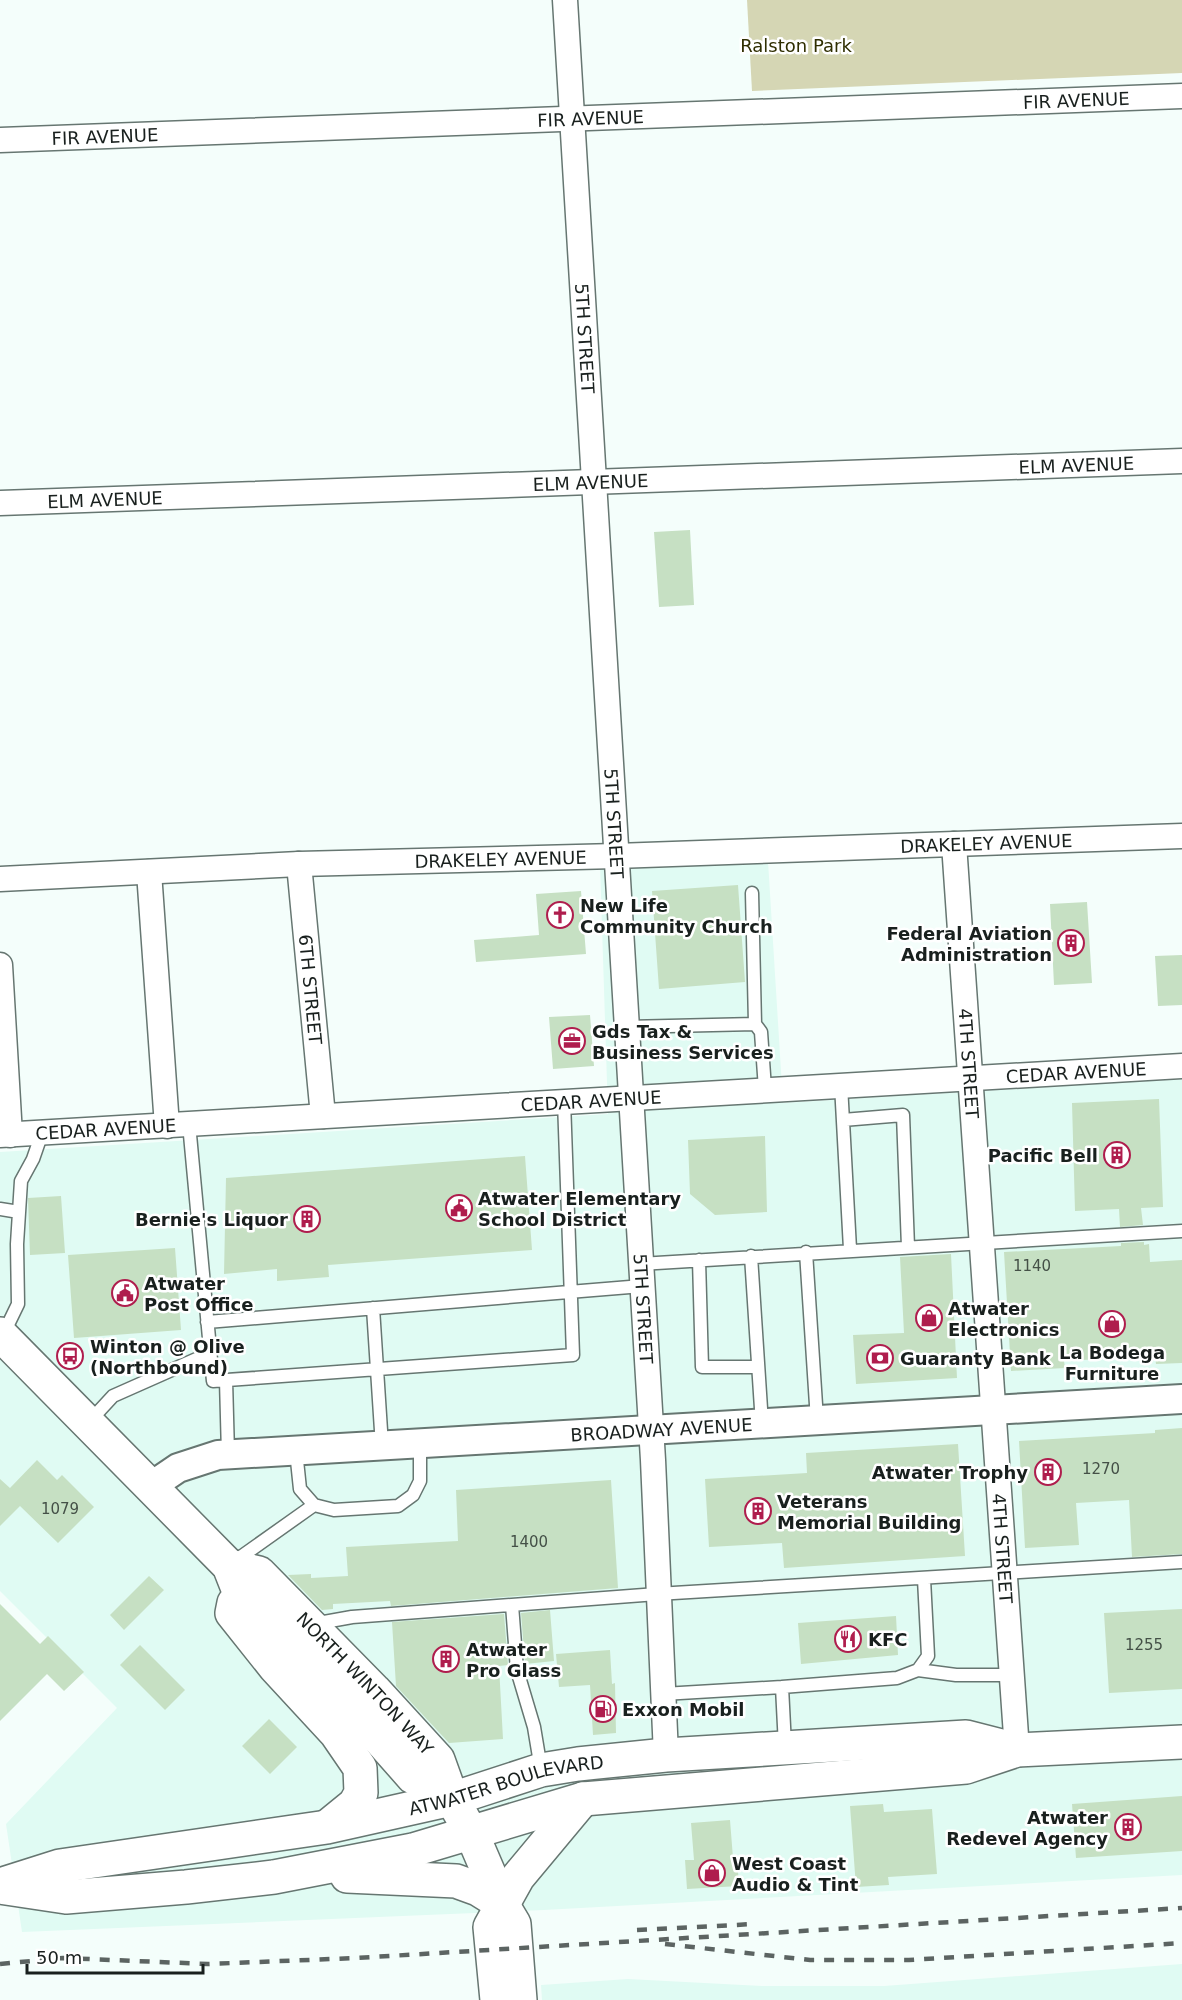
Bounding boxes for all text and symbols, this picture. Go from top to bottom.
park label: Ralston Park [740,35,852,56]
street label: FIR AVENUE [1022,87,1130,112]
street label: FIR AVENUE [537,106,644,130]
street label: FIR AVENUE [51,124,159,149]
street label: 5TH STREET [572,283,599,395]
street label: ELM AVENUE [1018,452,1134,477]
street label: ELM AVENUE [533,469,649,495]
street label: ELM AVENUE [47,487,163,512]
street label: 5TH STREET [601,768,628,880]
street label: DRAKELEY AVENUE [900,829,1073,856]
street label: DRAKELEY AVENUE [414,846,587,872]
place label: New Life Community Church [580,895,773,937]
church icon: New Life Community Church [545,900,575,930]
place label: Federal Aviation Administration [886,923,1052,965]
building icon: Federal Aviation Administration [1056,928,1086,958]
street label: 6TH STREET [295,933,327,1046]
street label: 4TH STREET [955,1008,984,1120]
place label: Gds Tax & Business Services [592,1021,774,1063]
office icon: Gds Tax & Business Services [557,1026,587,1056]
street label: CEDAR AVENUE [1005,1058,1147,1087]
street label: CEDAR AVENUE [520,1086,662,1115]
street label: CEDAR AVENUE [35,1114,177,1143]
building icon: Pacific Bell [1102,1140,1132,1170]
place label: Pacific Bell [988,1145,1098,1166]
place label: Atwater Elementary School District [478,1188,681,1230]
public building icon: Atwater Elementary School District [444,1193,474,1223]
building icon: Bernie's Liquor [292,1204,322,1234]
place label: Bernie's Liquor [135,1209,288,1230]
street label: 5TH STREET [630,1253,658,1365]
house number: 1140 [1013,1257,1051,1275]
place label: Atwater Post Office [144,1273,253,1315]
public building icon: Atwater Post Office [110,1278,140,1308]
place label: Atwater Electronics [948,1298,1060,1340]
shop icon: Atwater Electronics [914,1303,944,1333]
shop icon: La Bodega Furniture [1097,1309,1127,1339]
place label: Winton @ Olive (Northbound) [90,1336,245,1378]
bus stop icon: Winton @ Olive (Northbound) [55,1341,85,1371]
place label: La Bodega Furniture [1059,1342,1165,1384]
bank icon: Guaranty Bank [865,1343,895,1373]
place label: Guaranty Bank [900,1348,1052,1369]
street label: BROADWAY AVENUE [570,1413,753,1445]
building icon: Atwater Trophy [1033,1457,1063,1487]
house number: 1270 [1082,1460,1120,1478]
place label: Atwater Trophy [872,1462,1028,1483]
place label: Veterans Memorial Building [777,1491,962,1533]
street label: 4TH STREET [989,1492,1017,1605]
building icon: Veterans Memorial Building [743,1496,773,1526]
house number: 1079 [41,1500,79,1518]
house number: 1400 [510,1533,548,1551]
street label: NORTH WINTON WAY [293,1608,439,1759]
restaurant icon: KFC [833,1624,863,1654]
place label: KFC [868,1629,907,1650]
house number: 1255 [1125,1636,1163,1654]
place label: Atwater Pro Glass [466,1639,561,1681]
building icon: Atwater Pro Glass [431,1644,461,1674]
fuel station icon: Exxon Mobil [588,1694,618,1724]
place label: Exxon Mobil [622,1699,744,1720]
street label: ATWATER BOULEVARD [407,1751,605,1819]
place label: Atwater Redevel Agency [946,1807,1108,1849]
building icon: Atwater Redevel Agency [1113,1812,1143,1842]
place label: West Coast Audio & Tint [732,1853,859,1895]
shop icon: West Coast Audio & Tint [697,1858,727,1888]
scale bar [27,1937,202,1975]
text: 50 m [36,1947,82,1968]

